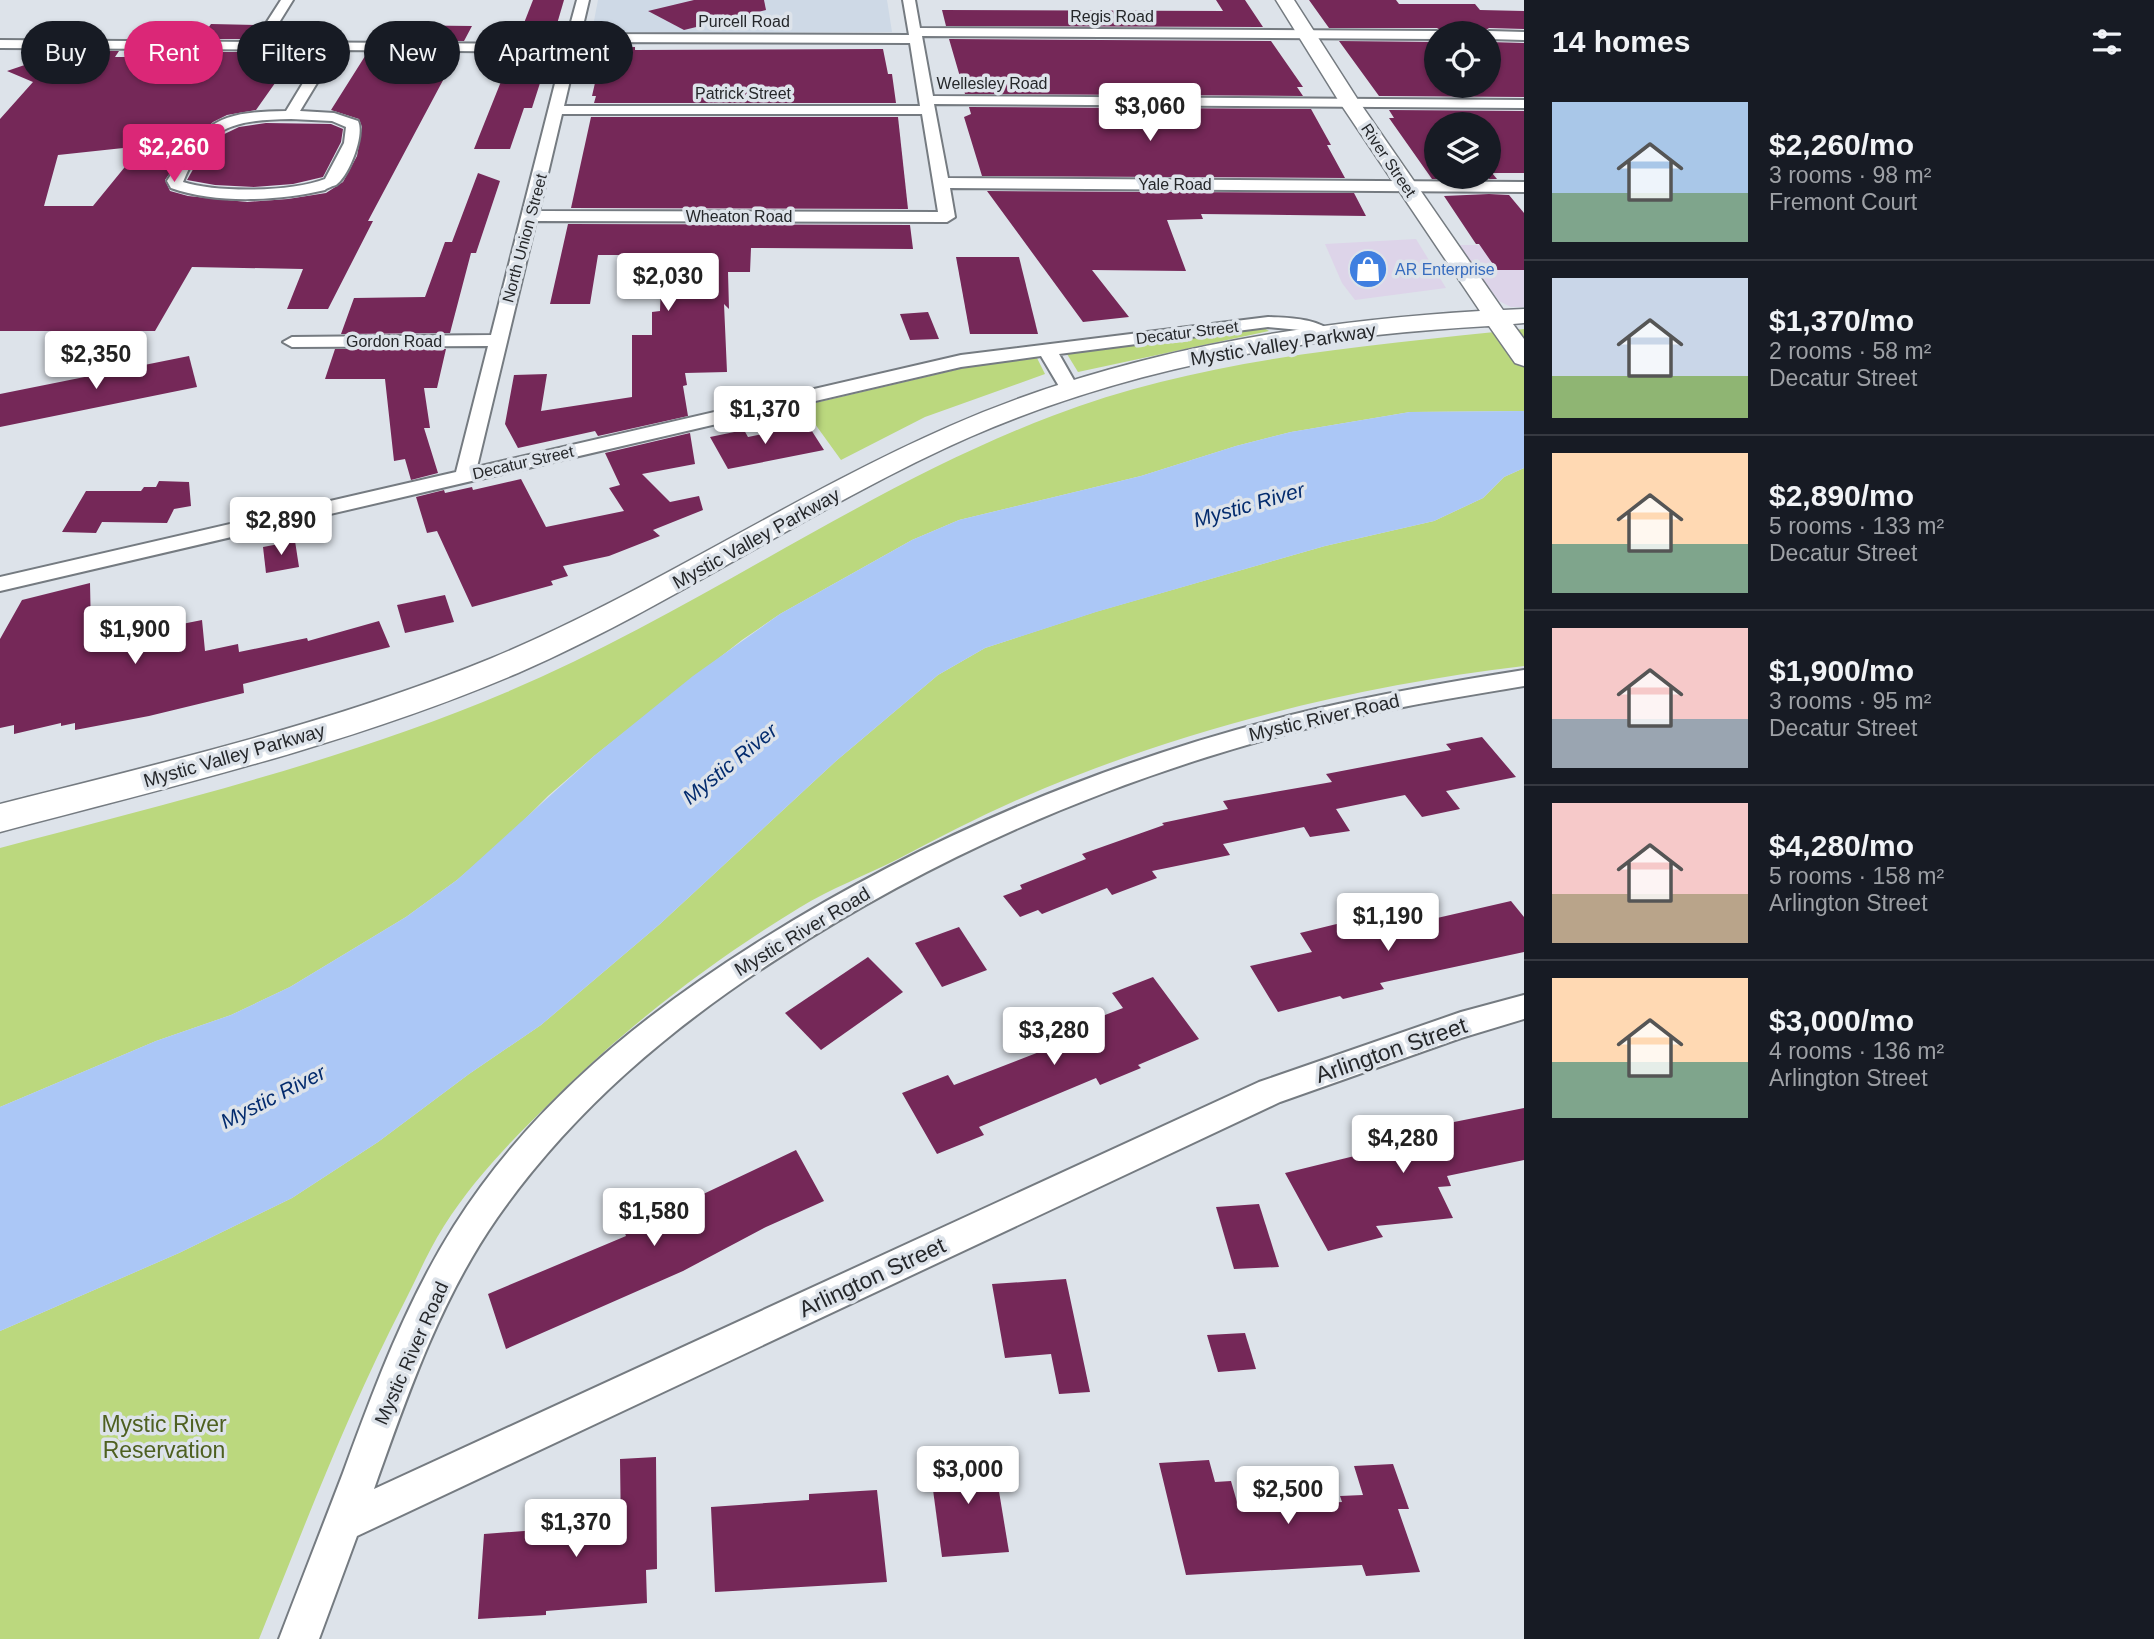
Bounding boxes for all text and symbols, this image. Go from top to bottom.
street label: Regis Road [1070,8,1154,25]
street label: Purcell Road [698,13,790,30]
chip: Buy [21,21,110,84]
chip: Rent [124,21,223,84]
chip: Filters [237,21,350,84]
chip: New [364,21,460,84]
chip: Apartment [474,21,633,84]
map controls [1424,21,1501,189]
button: locate [1424,21,1501,98]
icon: filters [2088,23,2126,61]
text: 14 homes [1552,25,1690,58]
street label: Wellesley Road [937,75,1047,92]
pin: $3,060 [1093,83,1207,143]
street label: Patrick Street [695,85,792,102]
text: $3,060 [1115,93,1185,119]
button: layers [1424,112,1501,189]
street label: River Street [1358,121,1420,201]
pin: $2,260 [117,124,231,184]
text: $2,260/mo [1769,128,1914,161]
icon: home [1608,130,1692,214]
text: $2,260 [139,134,209,160]
text: 3 rooms · 98 m² [1769,162,1931,188]
street label: North Union Street [499,171,550,304]
street label: Yale Road [1138,176,1212,193]
text: Fremont Court [1769,189,1917,215]
street label: Wheaton Road [686,208,792,225]
shop icon: AR Enterprise [1347,248,1389,290]
pin: $2,030 [611,254,725,313]
place label: AR Enterprise [1395,261,1495,278]
text: $2,030 [633,263,703,289]
text: $1,370/mo [1769,304,1914,337]
icon: home [1608,306,1692,390]
street label: Decatur Street [1135,318,1240,347]
street label: Mystic Valley Parkway [1189,319,1378,370]
pin: $2,350 [39,332,153,391]
street label: Gordon Road [346,333,442,350]
text: 2 rooms · 58 m² [1769,338,1931,364]
text: $2,350 [61,341,131,367]
text: Decatur Street [1769,365,1917,391]
pin: $1,370 [708,386,822,446]
text: $1,370 [730,396,800,422]
street label: Decatur Street [471,442,576,482]
water label: Mystic River [1191,477,1308,531]
text: $2,890/mo [1769,479,1914,512]
icon: home [1608,481,1692,565]
street label: Mystic Valley Parkway [669,484,844,593]
pin: $2,890 [224,498,338,557]
text: $2,890 [246,507,316,533]
text: 5 rooms · 133 m² [1769,513,1944,539]
text: Decatur Street [1769,540,1917,566]
pin: $1,900 [78,606,192,666]
text: $1,900 [100,616,170,642]
text: $1,900/mo [1769,654,1914,687]
icon: home [1608,656,1692,740]
text: 3 rooms · 95 m² [1769,688,1931,714]
street label: Mystic River Road [1247,690,1402,745]
text: Decatur Street [1769,715,1917,741]
water label: Mystic River [678,718,782,809]
street label: Mystic Valley Parkway [141,719,328,791]
text: $4,280/mo [1769,829,1914,862]
icon: home [1608,831,1692,915]
text: 5 rooms · 158 m² [1769,863,1944,889]
street label: Mystic River Road [731,883,874,980]
text: Arlington Street [1769,890,1928,916]
pin: $1,190 [1331,894,1445,953]
text: $1,190 [1353,903,1423,929]
text: $3,000/mo [1769,1004,1914,1037]
icon: home [1608,1006,1692,1090]
pin: $3,280 [997,1007,1111,1067]
street label: Arlington Street [1312,1012,1471,1088]
text: $3,280 [1019,1017,1089,1043]
text: 4 rooms · 136 m² [1769,1038,1944,1064]
water label: Mystic River [217,1060,330,1133]
text: Arlington Street [1769,1065,1928,1091]
pin: $4,280 [1346,1116,1460,1175]
text: $4,280 [1368,1125,1438,1151]
pin: $1,580 [597,1188,711,1248]
text: $1,580 [619,1198,689,1224]
street label: Arlington Street [795,1231,950,1322]
street label: Mystic River Road [371,1279,452,1428]
park label: Mystic River Reservation [101,1411,227,1463]
pin: $3,000 [911,1446,1025,1506]
text: $3,000 [933,1456,1003,1482]
pin: $2,500 [1231,1466,1345,1526]
text: $2,500 [1253,1476,1323,1502]
pin: $1,370 [519,1500,633,1559]
text: $1,370 [541,1509,611,1535]

